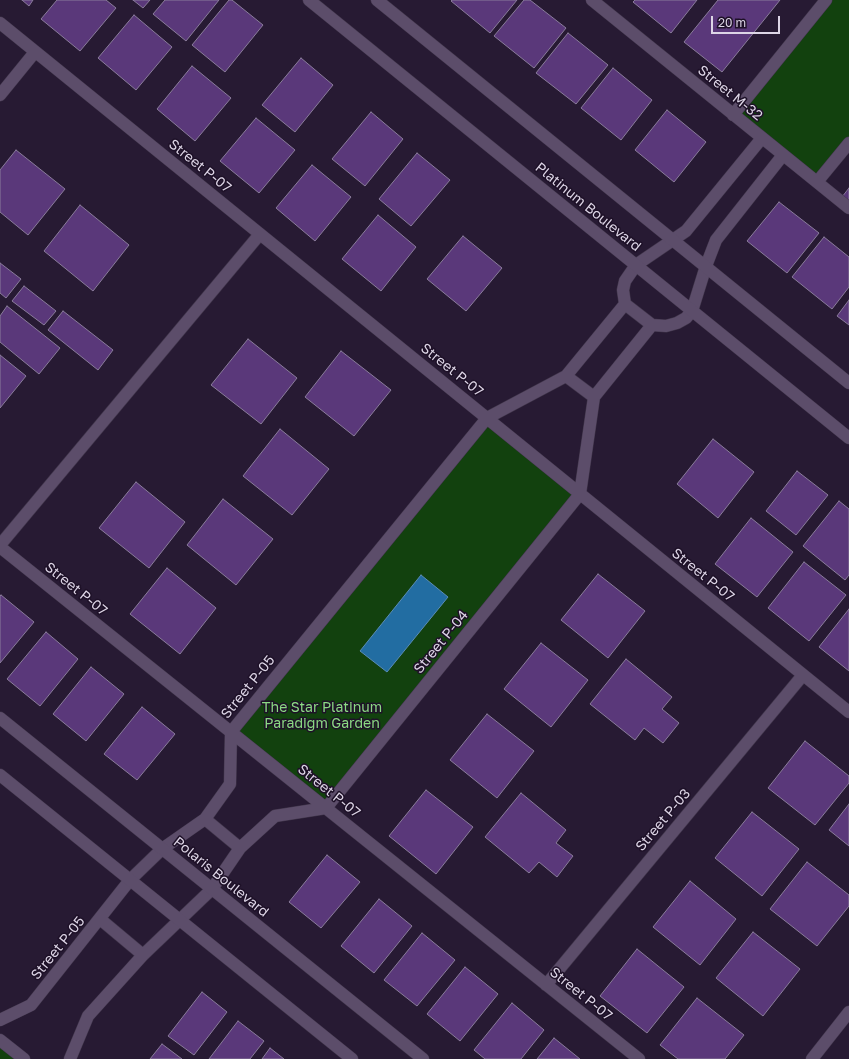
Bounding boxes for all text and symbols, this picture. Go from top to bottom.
scale bar [713,8,782,34]
text: 20 m [718,15,746,30]
street label: Street M-32 [694,62,766,124]
street label: Street P-07 [165,136,235,196]
street label: Platinum Boulevard [532,159,644,255]
street label: Street P-07 [417,340,487,400]
street label: Street P-07 [668,545,738,605]
street label: Street P-07 [41,559,111,619]
street label: Street P-04 [410,607,472,677]
street label: Street P-05 [217,652,279,722]
park label: The Star Platinum Paradigm Garden [262,700,382,732]
street label: Street P-07 [294,761,364,821]
street label: Street P-03 [632,785,694,855]
street label: Polaris Boulevard [170,833,272,921]
street label: Street P-05 [27,913,89,983]
street label: Street P-07 [546,964,616,1024]

